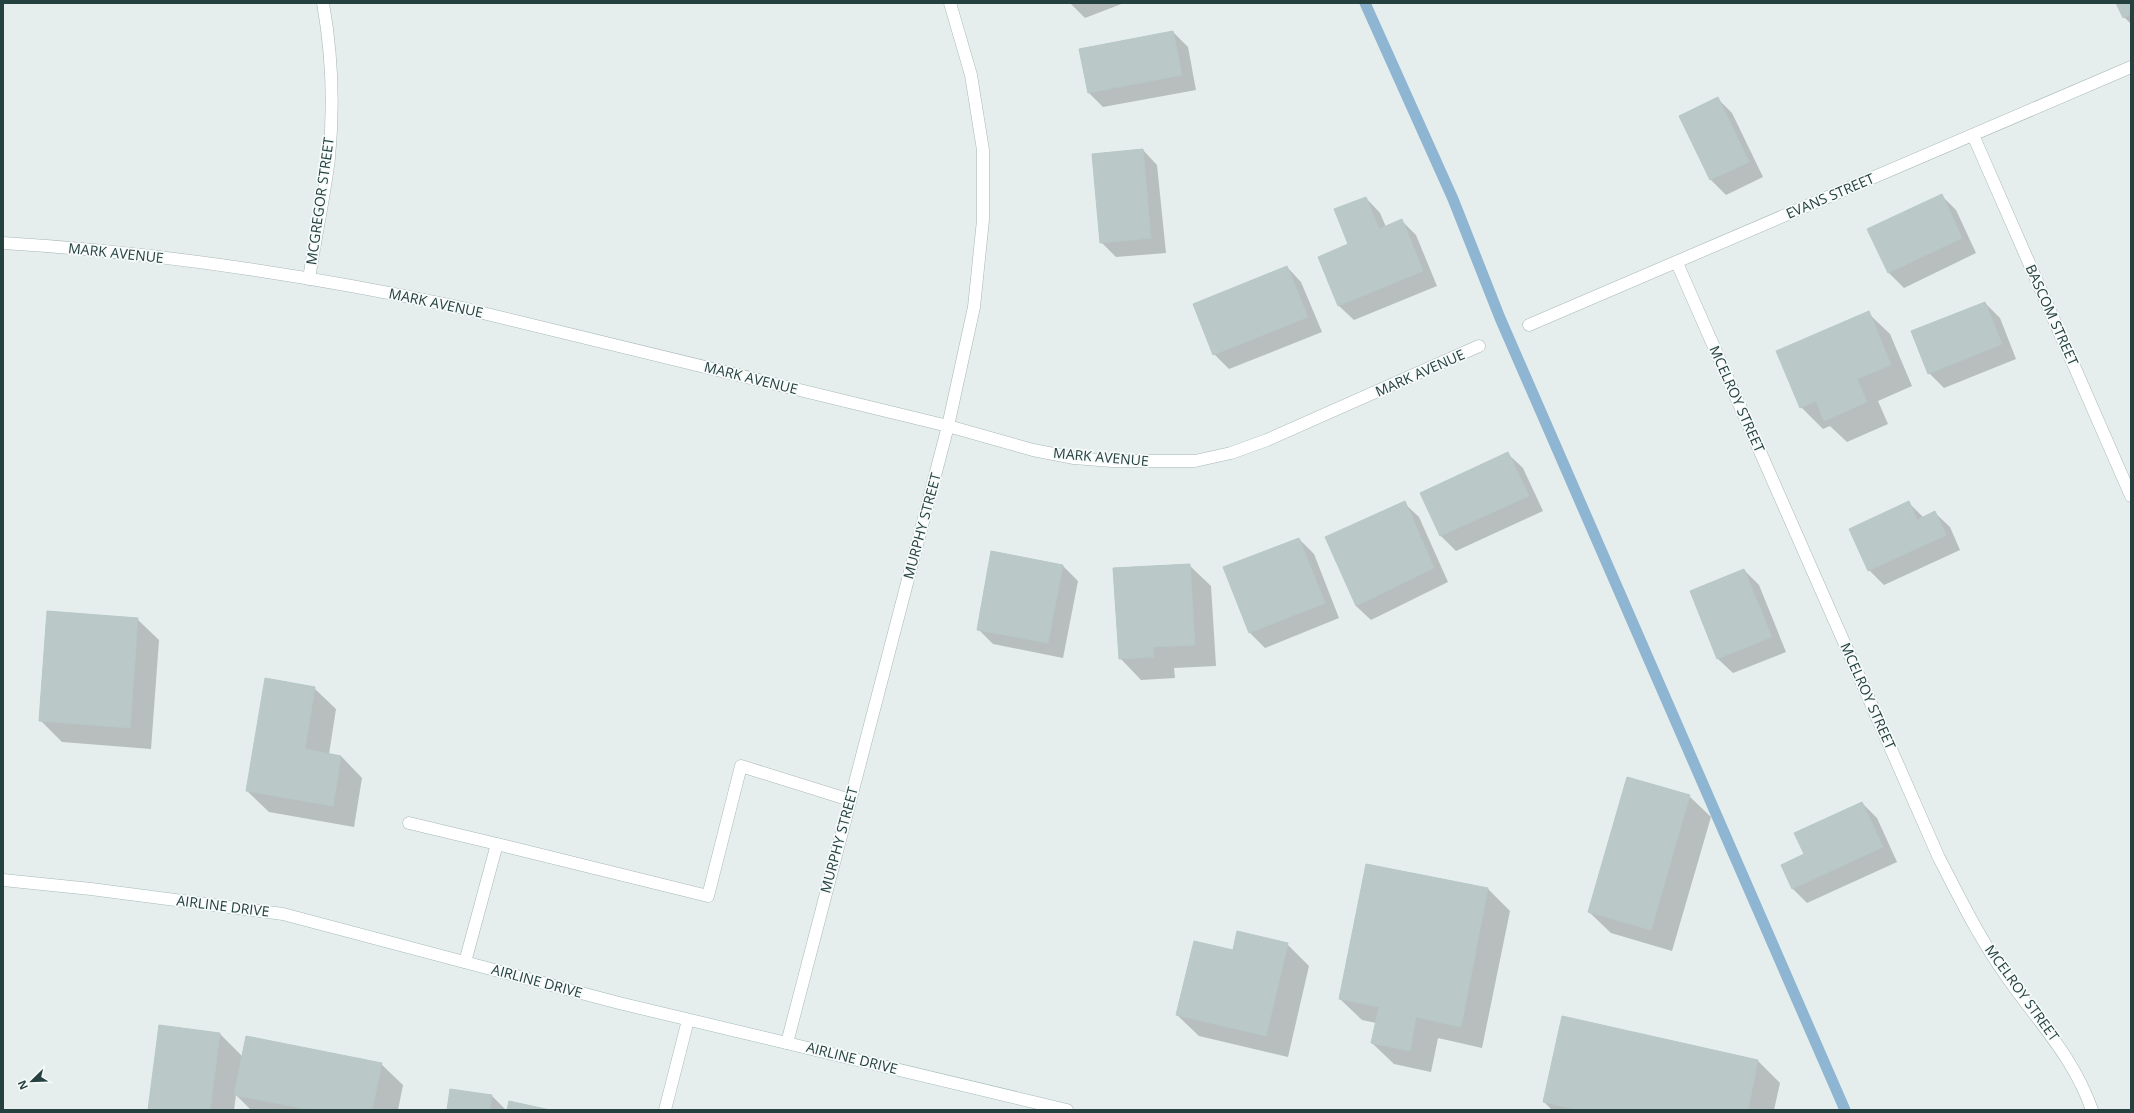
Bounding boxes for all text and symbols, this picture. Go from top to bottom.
street label: MCGREGOR STREET [301,136,338,266]
street label: EVANS STREET [1783,168,1877,223]
street label: MARK AVENUE [67,238,165,267]
street label: BASCOM STREET [2022,261,2083,369]
street label: MARK AVENUE [387,283,485,322]
street label: MCELROY STREET [1705,342,1770,455]
street label: MARK AVENUE [1372,344,1467,401]
street label: MARK AVENUE [702,357,800,398]
street label: MARK AVENUE [1052,443,1150,470]
street label: MURPHY STREET [898,471,945,581]
street label: MCELROY STREET [1836,639,1901,752]
street label: MURPHY STREET [815,785,862,895]
street label: AIRLINE DRIVE [176,890,271,921]
street label: MCELROY STREET [1981,941,2064,1045]
street label: AIRLINE DRIVE [490,959,585,1002]
street label: AIRLINE DRIVE [804,1037,900,1078]
north arrow [12,1061,52,1101]
text: N [14,1078,31,1092]

